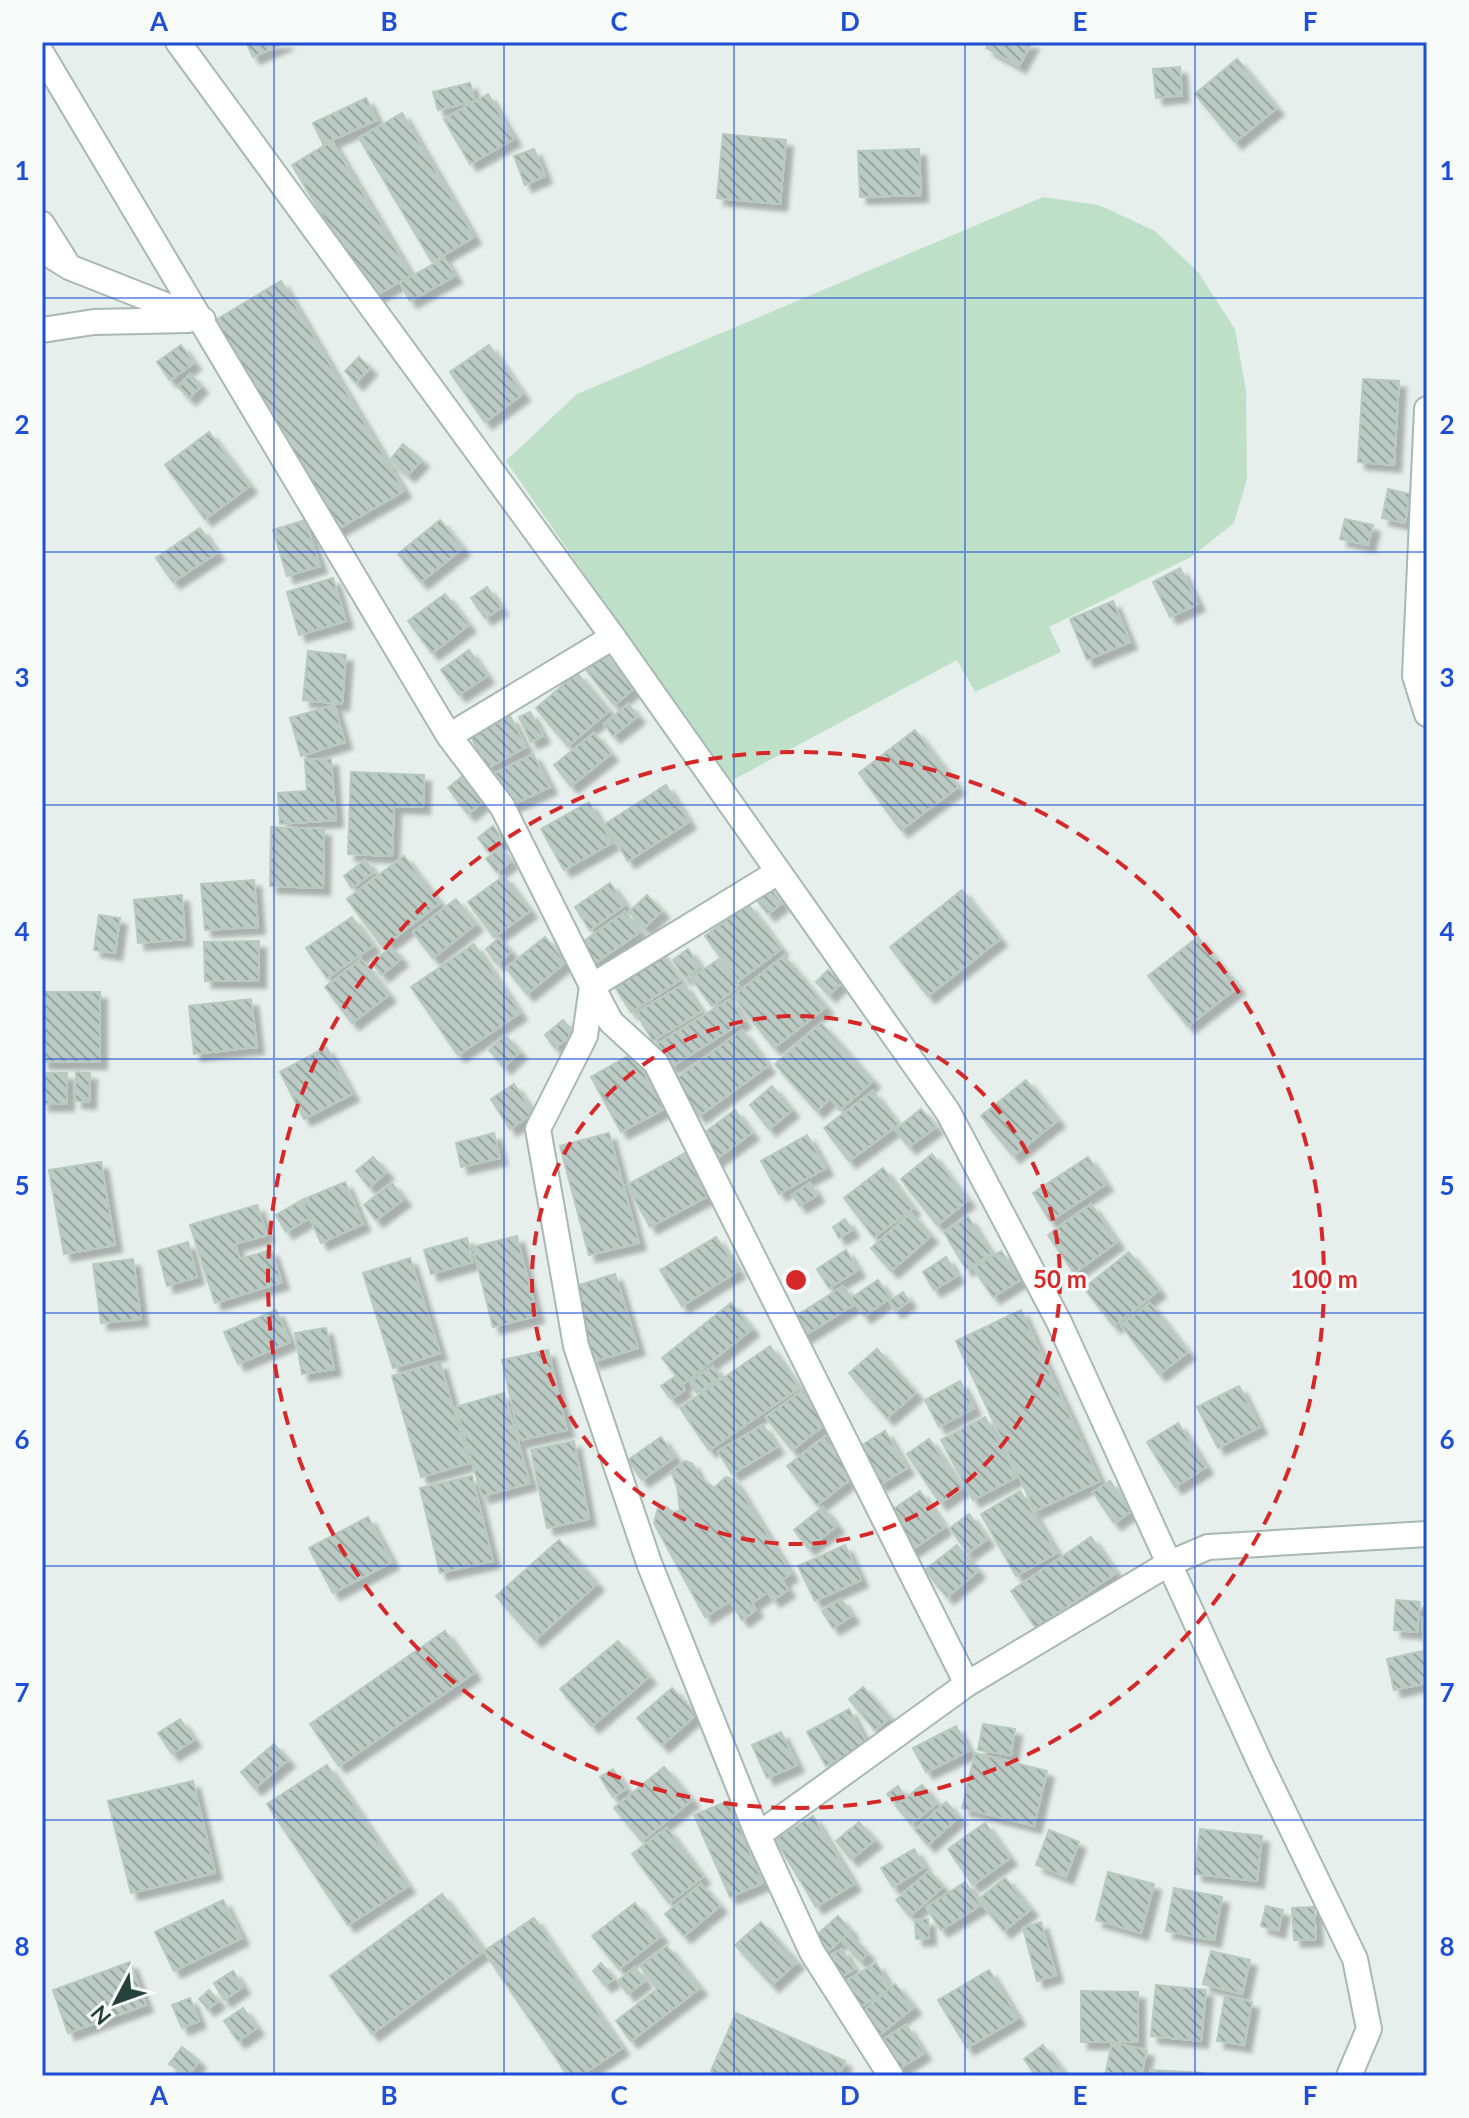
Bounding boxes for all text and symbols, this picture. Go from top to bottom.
text: A [149,5,169,37]
text: B [380,5,398,37]
text: C [610,5,628,37]
text: D [840,5,860,37]
text: E [1073,5,1087,37]
text: F [1303,5,1317,37]
text: 1 [14,154,30,186]
text: 1 [1439,154,1455,186]
text: 2 [14,408,30,440]
text: 2 [1439,408,1455,440]
text: 3 [14,661,30,693]
text: 3 [1439,661,1455,693]
text: 4 [14,915,30,947]
text: 4 [1439,915,1455,947]
text: 5 [14,1169,30,1201]
text: 5 [1439,1169,1455,1201]
text: 50 m [1033,1264,1087,1293]
text: 100 m [1290,1264,1358,1293]
centre of rings [782,1266,810,1294]
text: 6 [14,1423,30,1455]
text: 6 [1439,1423,1455,1455]
text: 7 [14,1676,30,1708]
text: 7 [1439,1676,1455,1708]
text: 8 [14,1930,30,1962]
text: 8 [1439,1930,1455,1962]
north arrow [76,1962,156,2042]
text: N [85,2000,116,2031]
text: A [149,2079,169,2111]
text: B [380,2079,398,2111]
text: C [610,2079,628,2111]
text: D [840,2079,860,2111]
text: E [1073,2079,1087,2111]
text: F [1303,2079,1317,2111]

